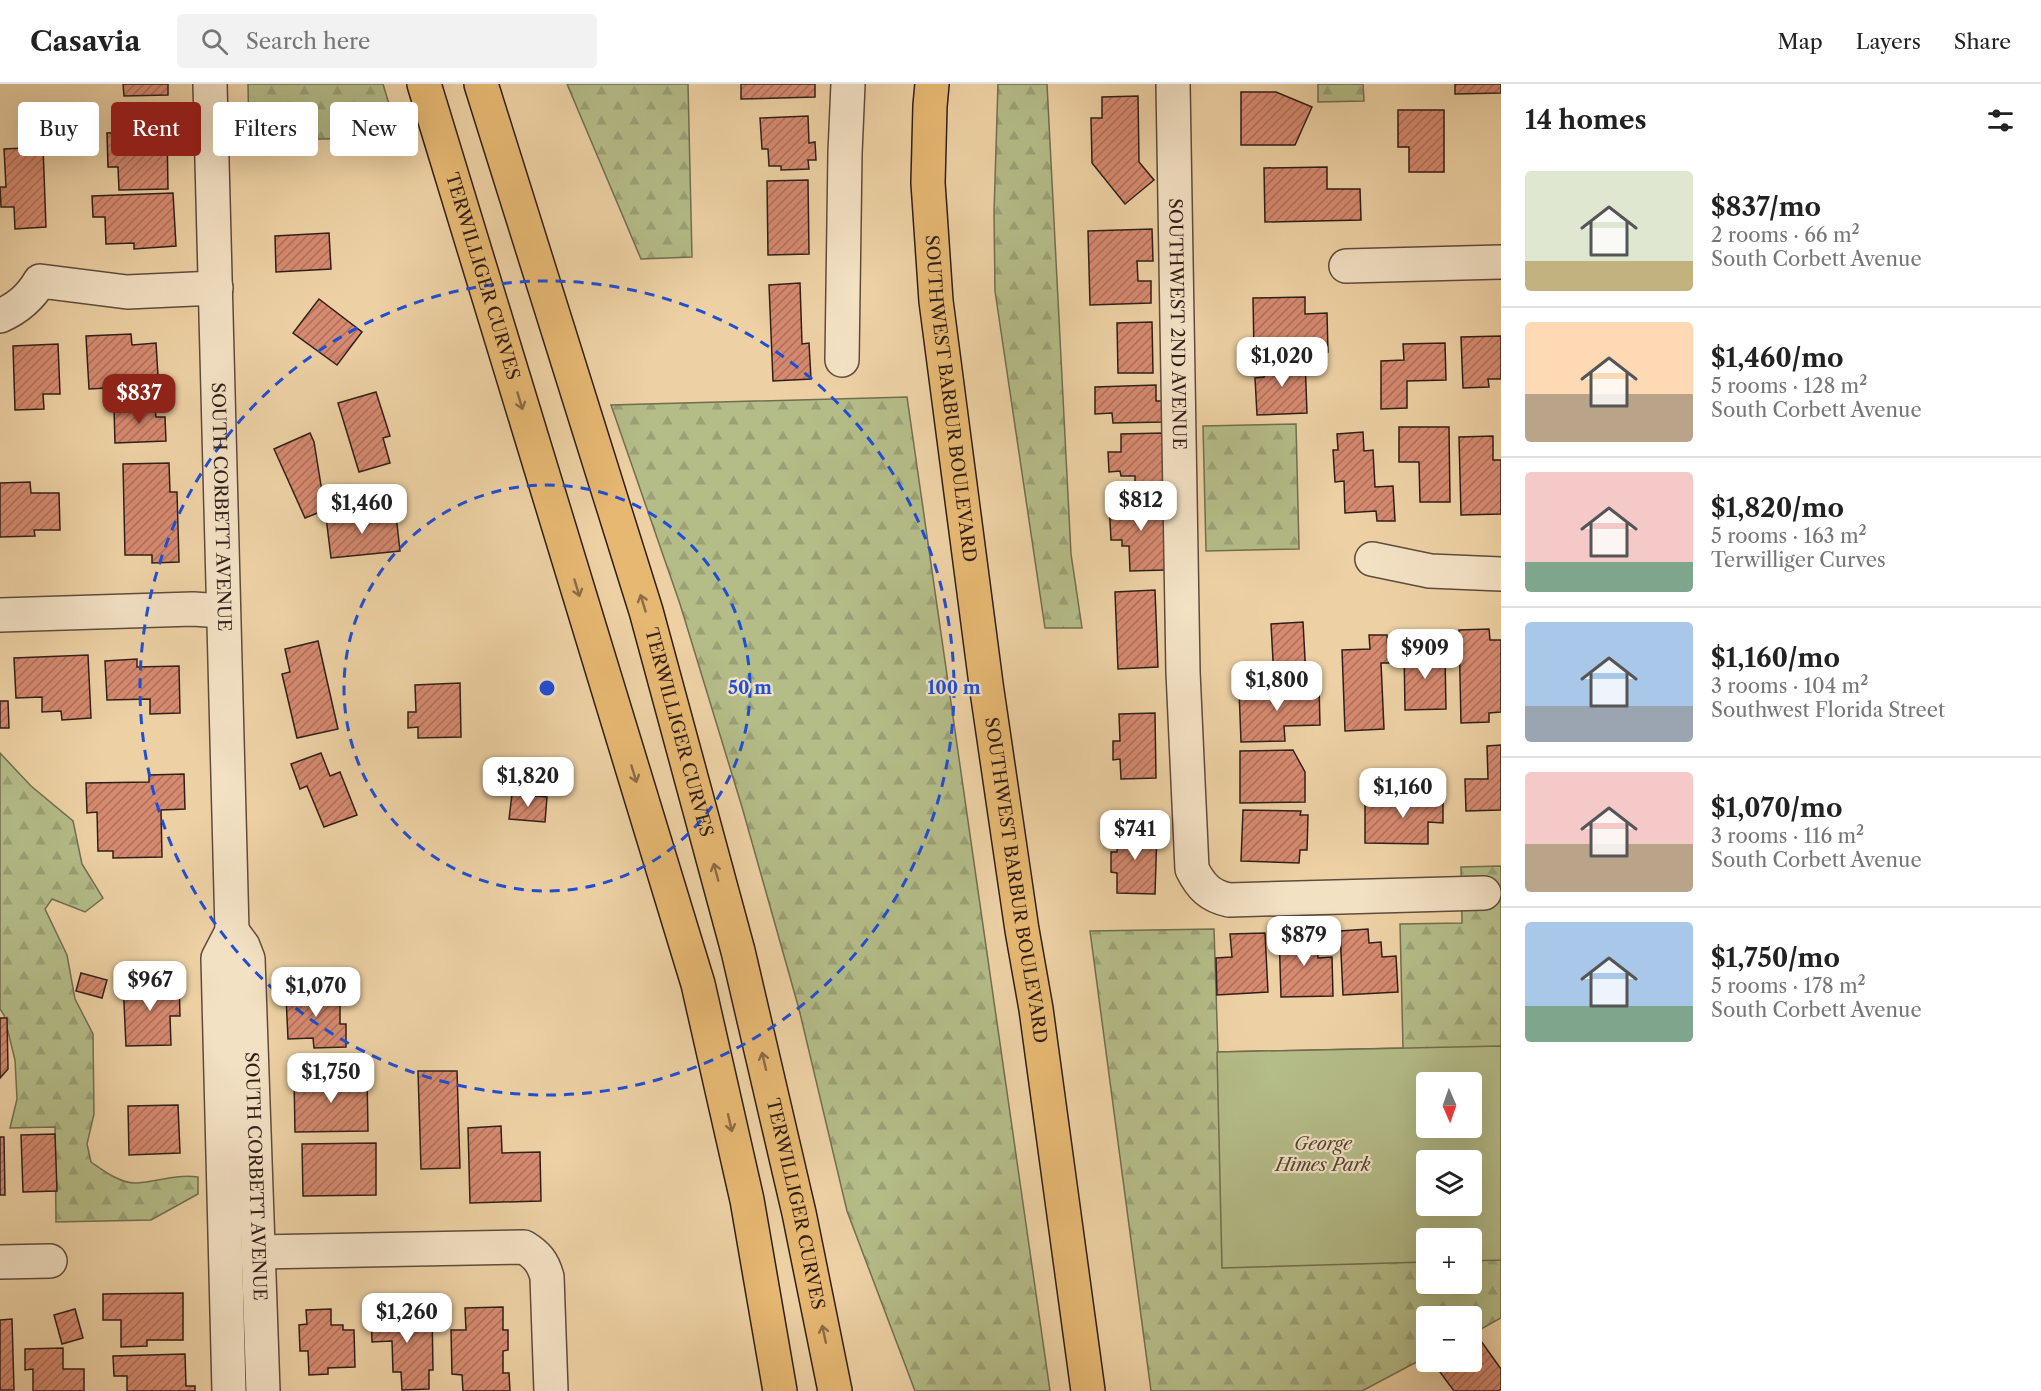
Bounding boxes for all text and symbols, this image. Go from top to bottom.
search box [177,14,597,68]
text: Casavia [30,24,141,58]
icon: search [198,25,231,58]
text: Search here [246,28,370,55]
text: Map [1778,29,1823,54]
text: Layers [1856,29,1921,54]
text: Share [1954,29,2011,54]
chip: Buy [18,102,99,156]
chip: Rent [111,102,201,156]
chip: Filters [213,102,318,156]
chip: New [330,102,418,156]
text: 14 homes [1525,104,1647,136]
icon: filters [1984,104,2017,137]
street label: TERWILLIGER CURVES [441,170,524,383]
text: $837/mo [1711,191,1821,223]
icon: home [1573,195,1645,267]
street label: SOUTHWEST 2ND AVENUE [1164,198,1190,450]
text: 2 rooms · 66 m² [1711,223,1860,247]
street label: SOUTHWEST BARBUR BOULEVARD [921,234,981,564]
text: South Corbett Avenue [1711,247,1922,271]
pin: $1,020 [1233,337,1331,388]
text: $1,460/mo [1711,342,1844,374]
text: $1,020 [1251,344,1313,368]
icon: home [1573,346,1645,418]
pin: $837 [103,374,175,425]
text: 5 rooms · 128 m² [1711,374,1867,398]
text: $837 [116,381,162,405]
street label: SOUTH CORBETT AVENUE [207,382,235,632]
one-way arrow [515,391,526,410]
text: South Corbett Avenue [1711,398,1922,422]
pin: $812 [1105,481,1177,532]
pin: $1,460 [313,484,411,535]
text: $812 [1119,488,1163,512]
text: $1,460 [331,491,393,515]
text: $1,820/mo [1711,492,1844,524]
icon: home [1573,496,1645,568]
text: 5 rooms · 163 m² [1711,524,1867,548]
text: Terwilliger Curves [1711,548,1886,572]
one-way arrow [572,578,583,597]
one-way arrow [637,594,648,613]
street label: TERWILLIGER CURVES [640,625,718,839]
pin: $909 [1389,629,1461,680]
text: $909 [1401,636,1449,660]
text: $1,160/mo [1711,642,1840,674]
icon: home [1573,646,1645,718]
pin: $1,800 [1228,661,1326,712]
text: $1,800 [1245,668,1309,692]
text: 3 rooms · 104 m² [1711,674,1868,698]
text: 50 m [728,677,772,699]
text: 100 m [927,677,981,699]
centre of rings [537,678,557,698]
text: Southwest Florida Street [1711,698,1945,722]
street label: SOUTHWEST BARBUR BOULEVARD [980,716,1052,1045]
pin: $1,820 [479,757,577,808]
text: $1,820 [497,764,559,788]
one-way arrow [629,764,640,783]
pin: $1,160 [1354,768,1452,819]
text: $1,160 [1373,775,1433,799]
text: $1,070/mo [1711,792,1842,824]
icon: home [1573,796,1645,868]
pin: $741 [1099,810,1171,861]
text: $741 [1114,817,1156,841]
text: 3 rooms · 116 m² [1711,824,1864,848]
text: South Corbett Avenue [1711,848,1922,872]
one-way arrow [710,863,722,882]
pin: $879 [1268,916,1340,967]
text: $879 [1281,923,1327,947]
text: $1,750/mo [1711,942,1840,974]
icon: home [1573,946,1645,1018]
pin: $967 [114,961,186,1012]
pin: $1,070 [267,967,365,1018]
text: $967 [127,968,173,992]
text: $1,070 [285,974,347,998]
text: 5 rooms · 178 m² [1711,974,1866,998]
text: South Corbett Avenue [1711,998,1922,1022]
street label: SOUTH CORBETT AVENUE [240,1051,271,1301]
one-way arrow [757,1052,769,1071]
pin: $1,750 [282,1053,380,1104]
text: $1,750 [301,1060,361,1084]
north arrow [1416,1072,1482,1138]
map controls [1416,1072,1482,1372]
street label: TERWILLIGER CURVES [762,1096,829,1312]
one-way arrow [724,1113,736,1132]
park label: George Himes Park [1273,1133,1371,1176]
button: layers [1416,1150,1482,1216]
button: + [1416,1228,1482,1294]
pin: $1,260 [358,1293,456,1344]
text: $1,260 [376,1300,438,1324]
button: − [1416,1306,1482,1372]
one-way arrow [818,1324,829,1344]

